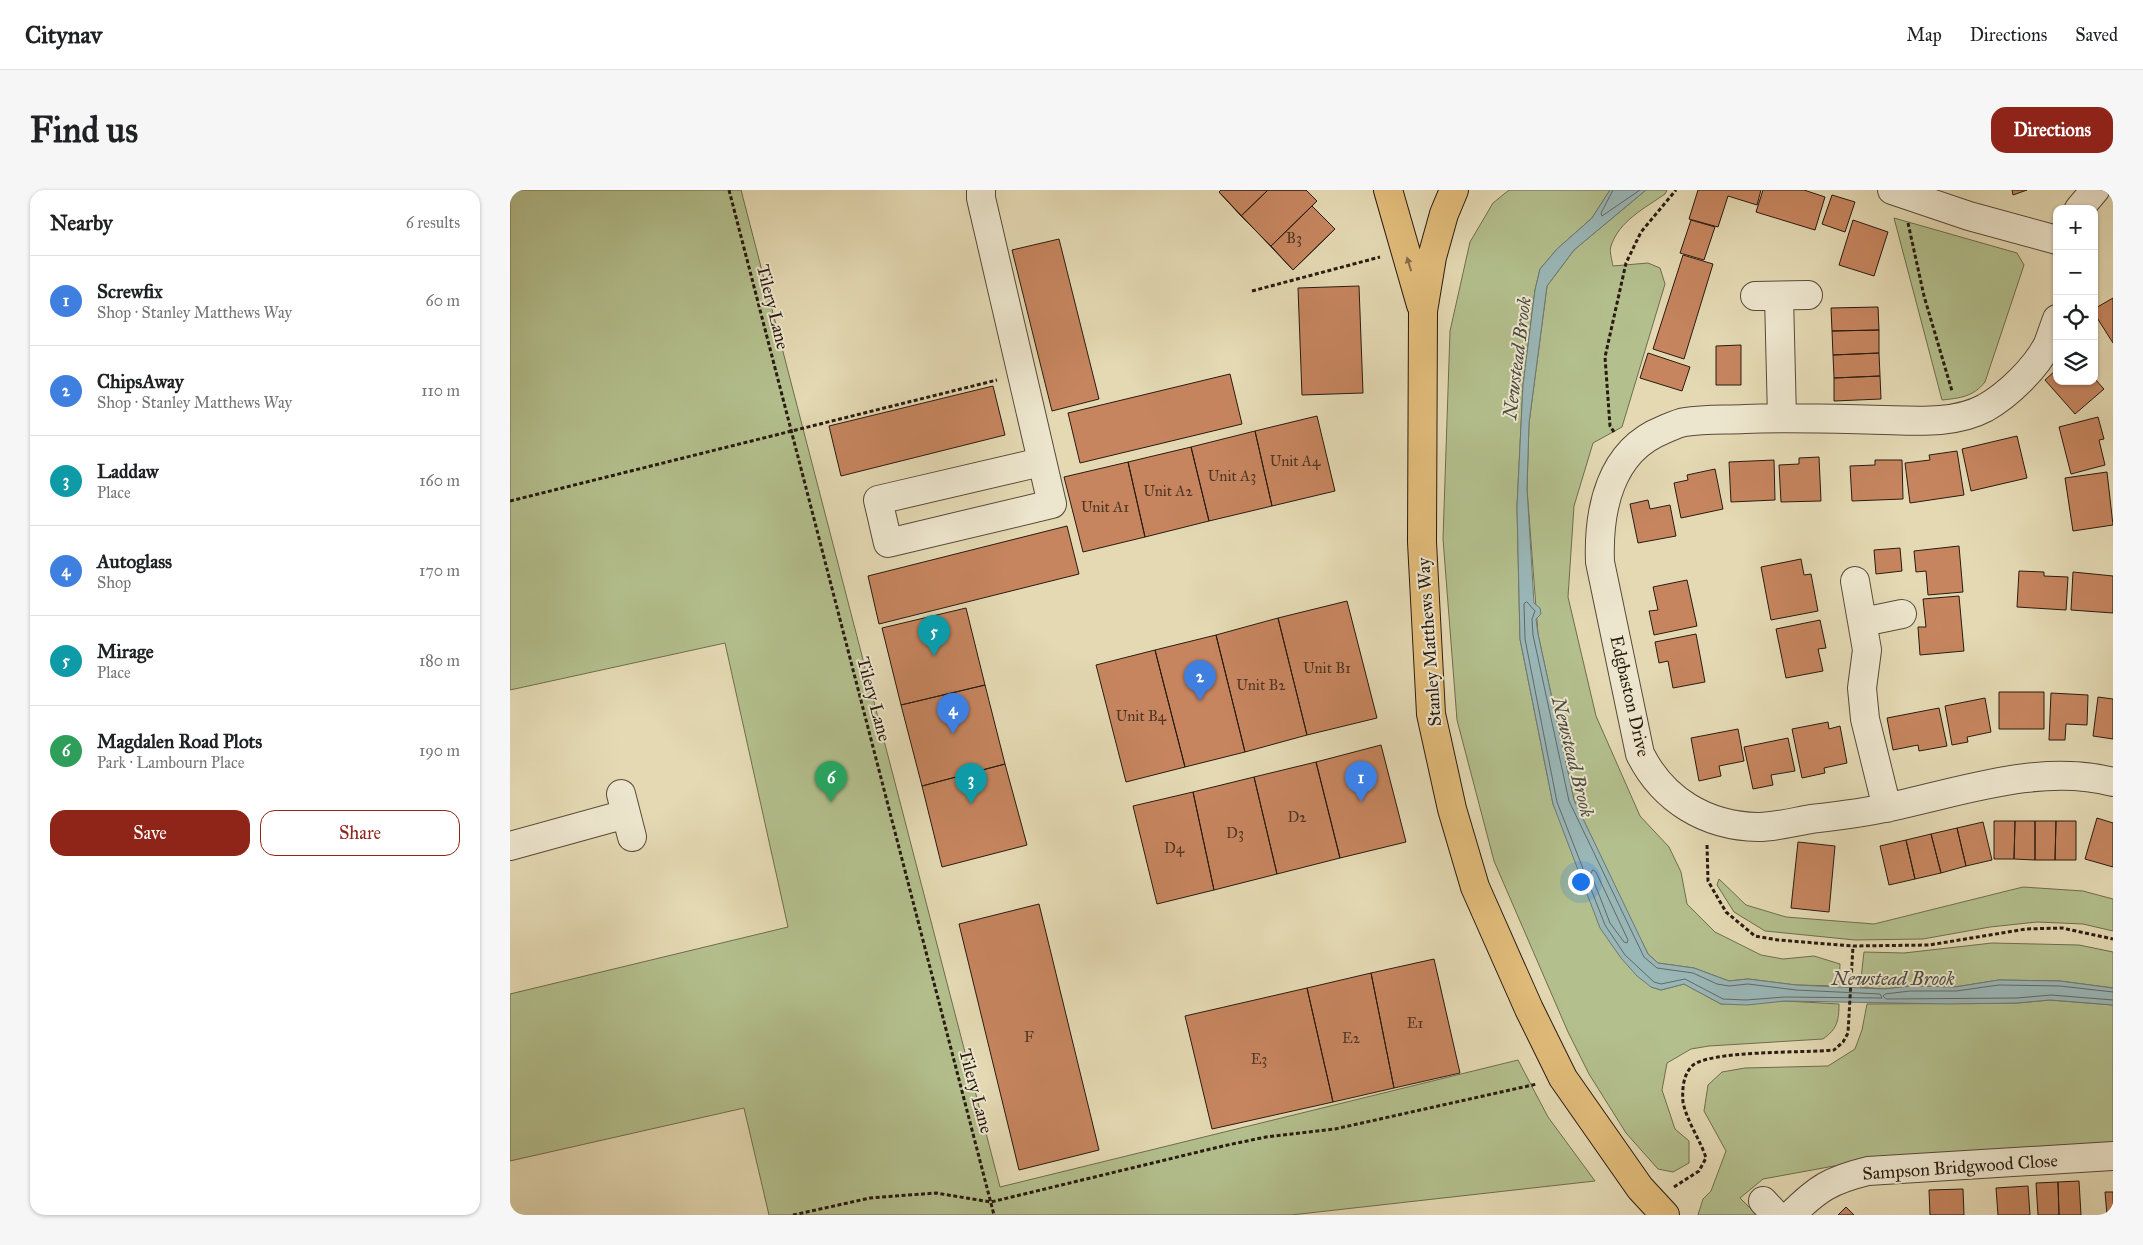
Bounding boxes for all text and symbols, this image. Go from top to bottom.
text: Citynav [25,20,102,50]
text: Map [1906,24,1942,46]
text: Directions [1970,24,2047,46]
text: Saved [2075,24,2118,46]
button: Directions [1991,107,2113,153]
text: Find us [30,109,138,152]
map controls [2053,205,2098,385]
button: + [2053,205,2098,250]
text: Nearby [50,210,113,236]
text: 6 results [406,213,460,232]
house number: B3 [1286,229,1302,247]
button: − [2053,250,2098,295]
one-way arrow [1404,256,1412,271]
street label: Tilery Lane [752,262,794,352]
text: Screwfix [97,280,163,303]
text: 1 [63,291,69,310]
text: 60 m [426,291,460,310]
water label: Newstead Brook [1498,295,1536,422]
button: locate [2053,295,2098,340]
text: Shop · Stanley Matthews Way [97,303,292,322]
button: layers [2053,340,2098,385]
text: ChipsAway [97,370,184,393]
text: 2 [62,381,70,400]
text: 110 m [421,381,460,400]
text: Shop · Stanley Matthews Way [97,393,292,412]
house number: Unit A4 [1270,452,1321,470]
text: Laddaw [97,460,159,483]
house number: Unit A3 [1208,467,1256,485]
text: 3 [63,471,69,490]
text: 160 m [419,471,460,490]
house number: Unit A2 [1143,482,1193,500]
text: Place [97,483,131,502]
house number: Unit A1 [1081,498,1129,516]
text: Autoglass [97,550,172,573]
street label: Stanley Matthews Way [1412,556,1446,727]
text: 4 [62,561,70,580]
text: 170 m [419,561,460,580]
text: Shop [97,573,131,592]
pin: 5 [918,615,950,656]
street label: Edgbaston Drive [1604,633,1655,759]
text: Mirage [97,640,154,663]
text: 5 [62,651,70,670]
text: 180 m [419,651,460,670]
street label: Tilery Lane [852,654,896,744]
house number: Unit B1 [1303,659,1351,677]
pin: 2 [1184,660,1216,701]
text: Place [97,663,131,682]
house number: Unit B2 [1236,676,1286,694]
pin: 4 [937,693,969,734]
water label: Newstead Brook [1547,693,1599,820]
house number: Unit B4 [1116,707,1167,725]
text: Magdalen Road Plots [97,730,262,753]
text: 6 [62,741,70,760]
text: 190 m [419,741,460,760]
text: Park · Lambourn Place [97,753,245,772]
pin: 6 [815,761,847,802]
pin: 1 [1345,761,1377,802]
pin: 3 [955,763,987,804]
house number: D2 [1287,808,1307,826]
button: Save [50,810,250,856]
button: Share [260,810,460,856]
house number: D3 [1226,824,1244,842]
house number: D4 [1164,839,1185,857]
your location [1568,869,1594,895]
water label: Newstead Brook [1830,967,1955,990]
house number: E1 [1407,1014,1423,1032]
house number: F [1024,1028,1034,1046]
house number: E2 [1342,1029,1361,1047]
street label: Tilery Lane [954,1046,998,1136]
house number: E3 [1251,1050,1267,1068]
street label: Sampson Bridgwood Close [1862,1149,2059,1186]

